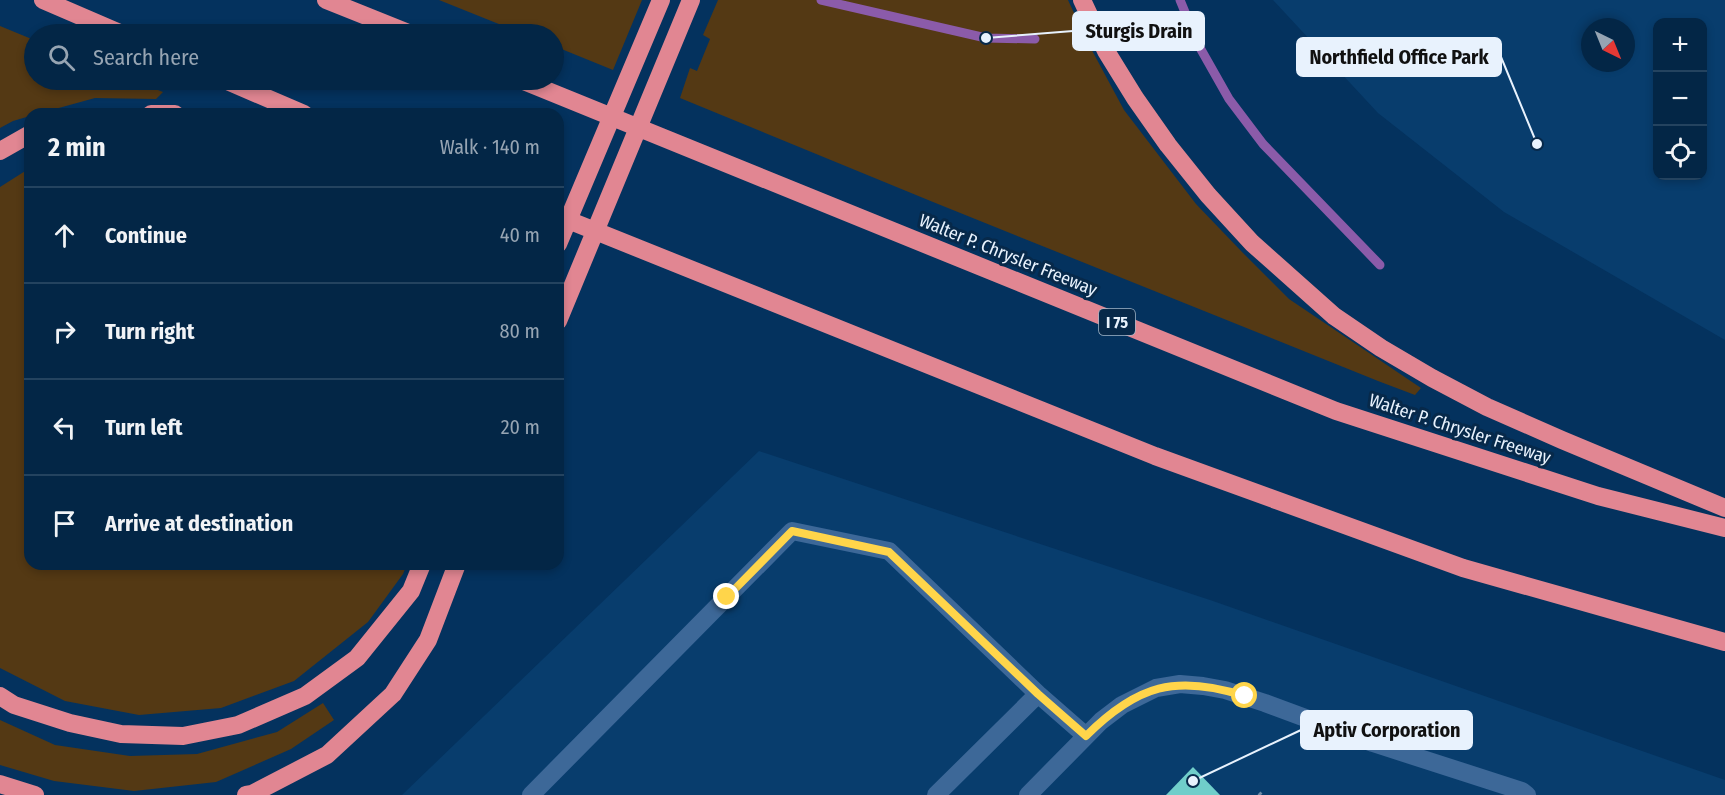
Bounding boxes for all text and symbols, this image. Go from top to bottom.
callout: Sturgis Drain [1073,12,1204,50]
north arrow [1581,18,1635,72]
map controls [1653,18,1707,180]
button: + [1653,18,1707,72]
text: Sturgis Drain [1085,19,1193,43]
search box [24,24,564,90]
callout: Northfield Office Park [1297,38,1501,76]
icon: search [45,41,78,74]
text: Search here [93,44,199,71]
text: Northfield Office Park [1309,45,1489,69]
button: − [1653,72,1707,126]
button: locate [1653,126,1707,180]
text: 2 min [48,132,106,163]
text: Walk · 140 m [440,135,540,159]
street label: Walter P. Chrysler Freeway [916,209,1100,301]
icon: ahead [48,219,81,252]
text: Continue [105,222,187,249]
text: 40 m [500,223,540,247]
road number: I 75 [1099,309,1135,335]
icon: right [48,315,81,348]
text: Turn right [105,318,194,345]
text: 80 m [500,319,540,343]
street label: Walter P. Chrysler Freeway [1366,389,1554,469]
icon: left [48,411,81,444]
text: Turn left [105,414,183,441]
text: 20 m [501,415,540,439]
icon: arrive [48,507,81,540]
text: Arrive at destination [105,510,293,537]
route end [713,583,739,609]
route start [1231,682,1257,708]
callout: Aptiv Corporation [1301,711,1472,749]
text: Aptiv Corporation [1312,718,1461,742]

